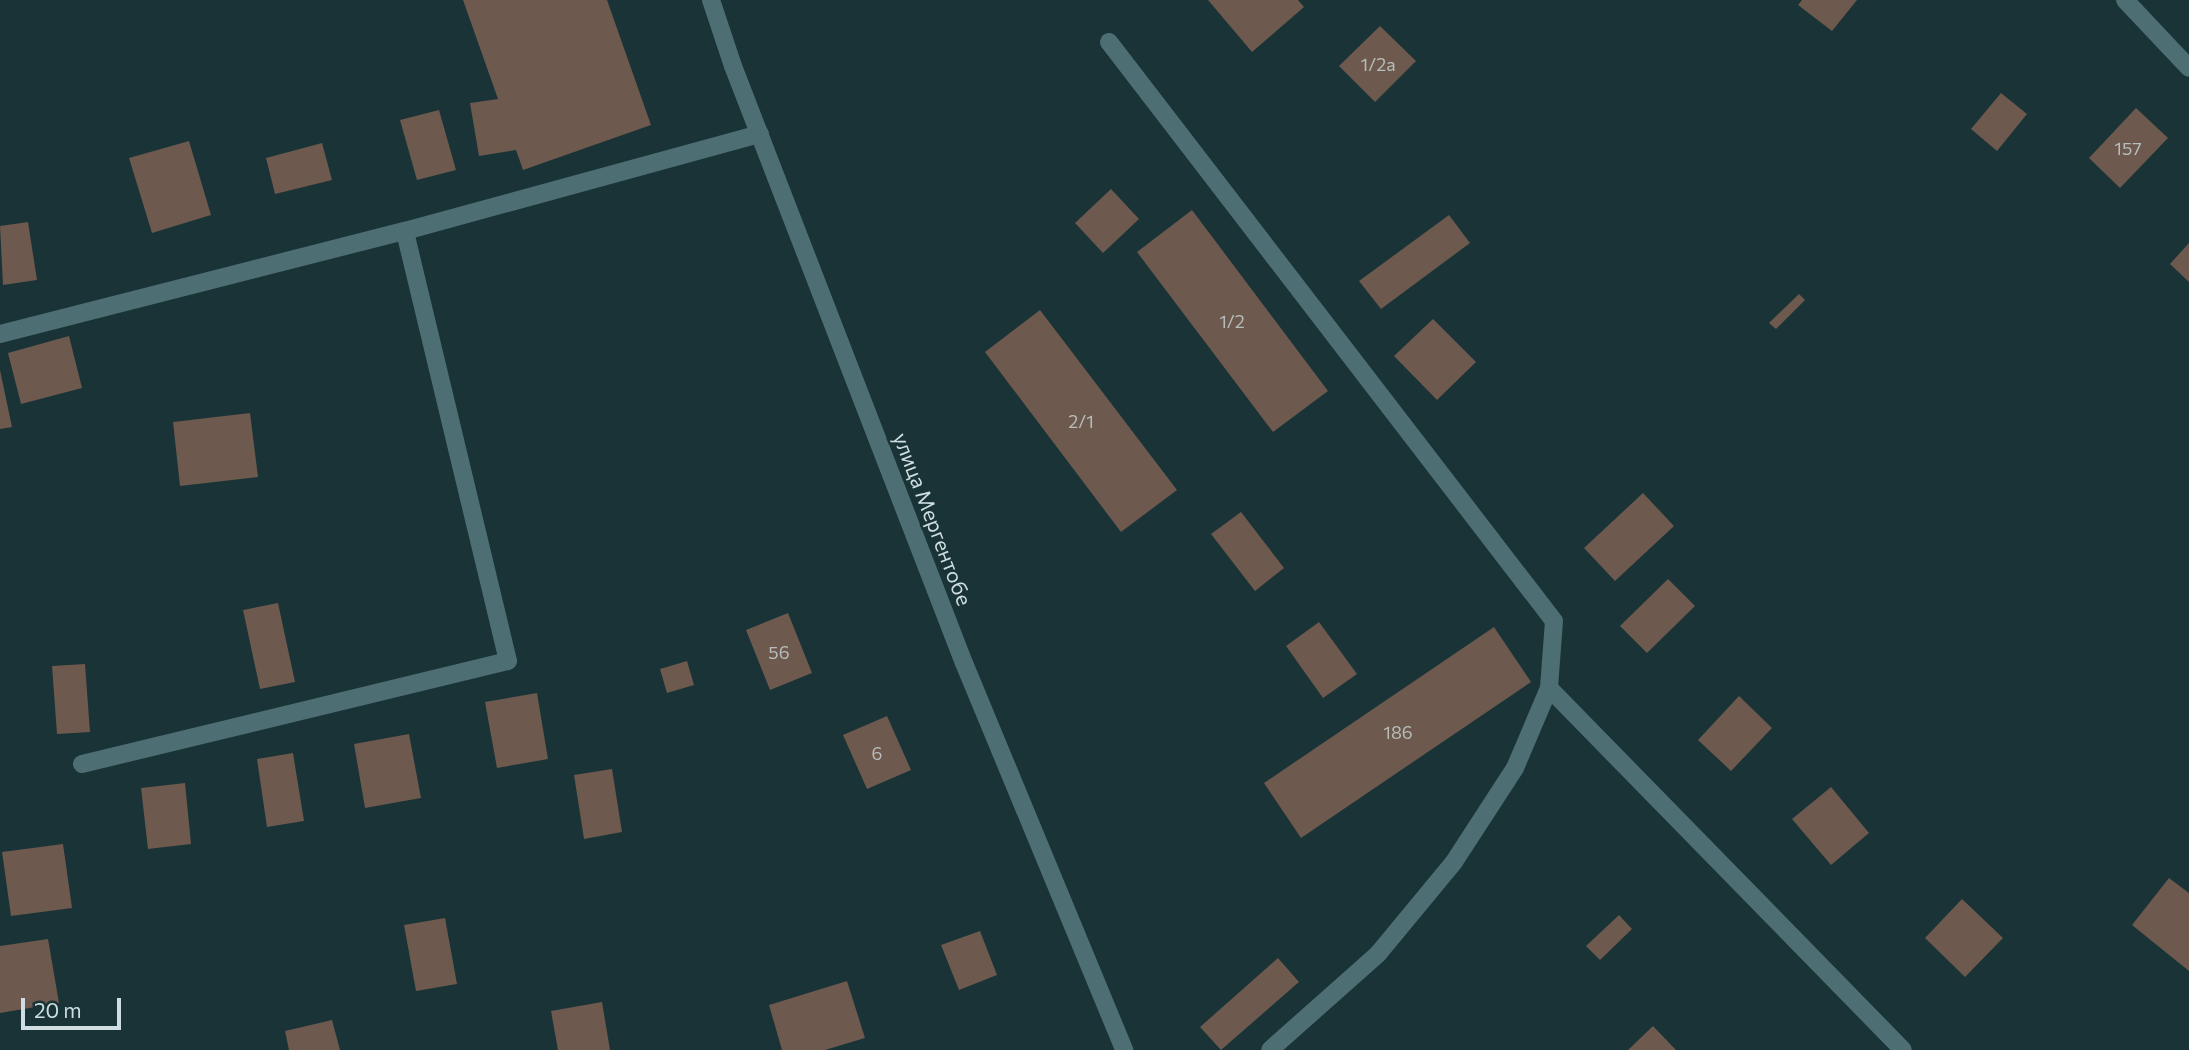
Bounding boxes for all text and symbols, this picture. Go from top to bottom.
house number: 1/2а [1360,53,1396,75]
house number: 157 [2114,137,2142,159]
house number: 1/2 [1219,310,1245,332]
house number: 2/1 [1068,410,1094,432]
street label: улица Мергентобе [888,429,978,609]
house number: 56 [768,641,790,663]
house number: 186 [1383,721,1413,743]
house number: 6 [872,742,882,764]
scale bar [24,984,124,1028]
text: 20 m [34,997,82,1022]

